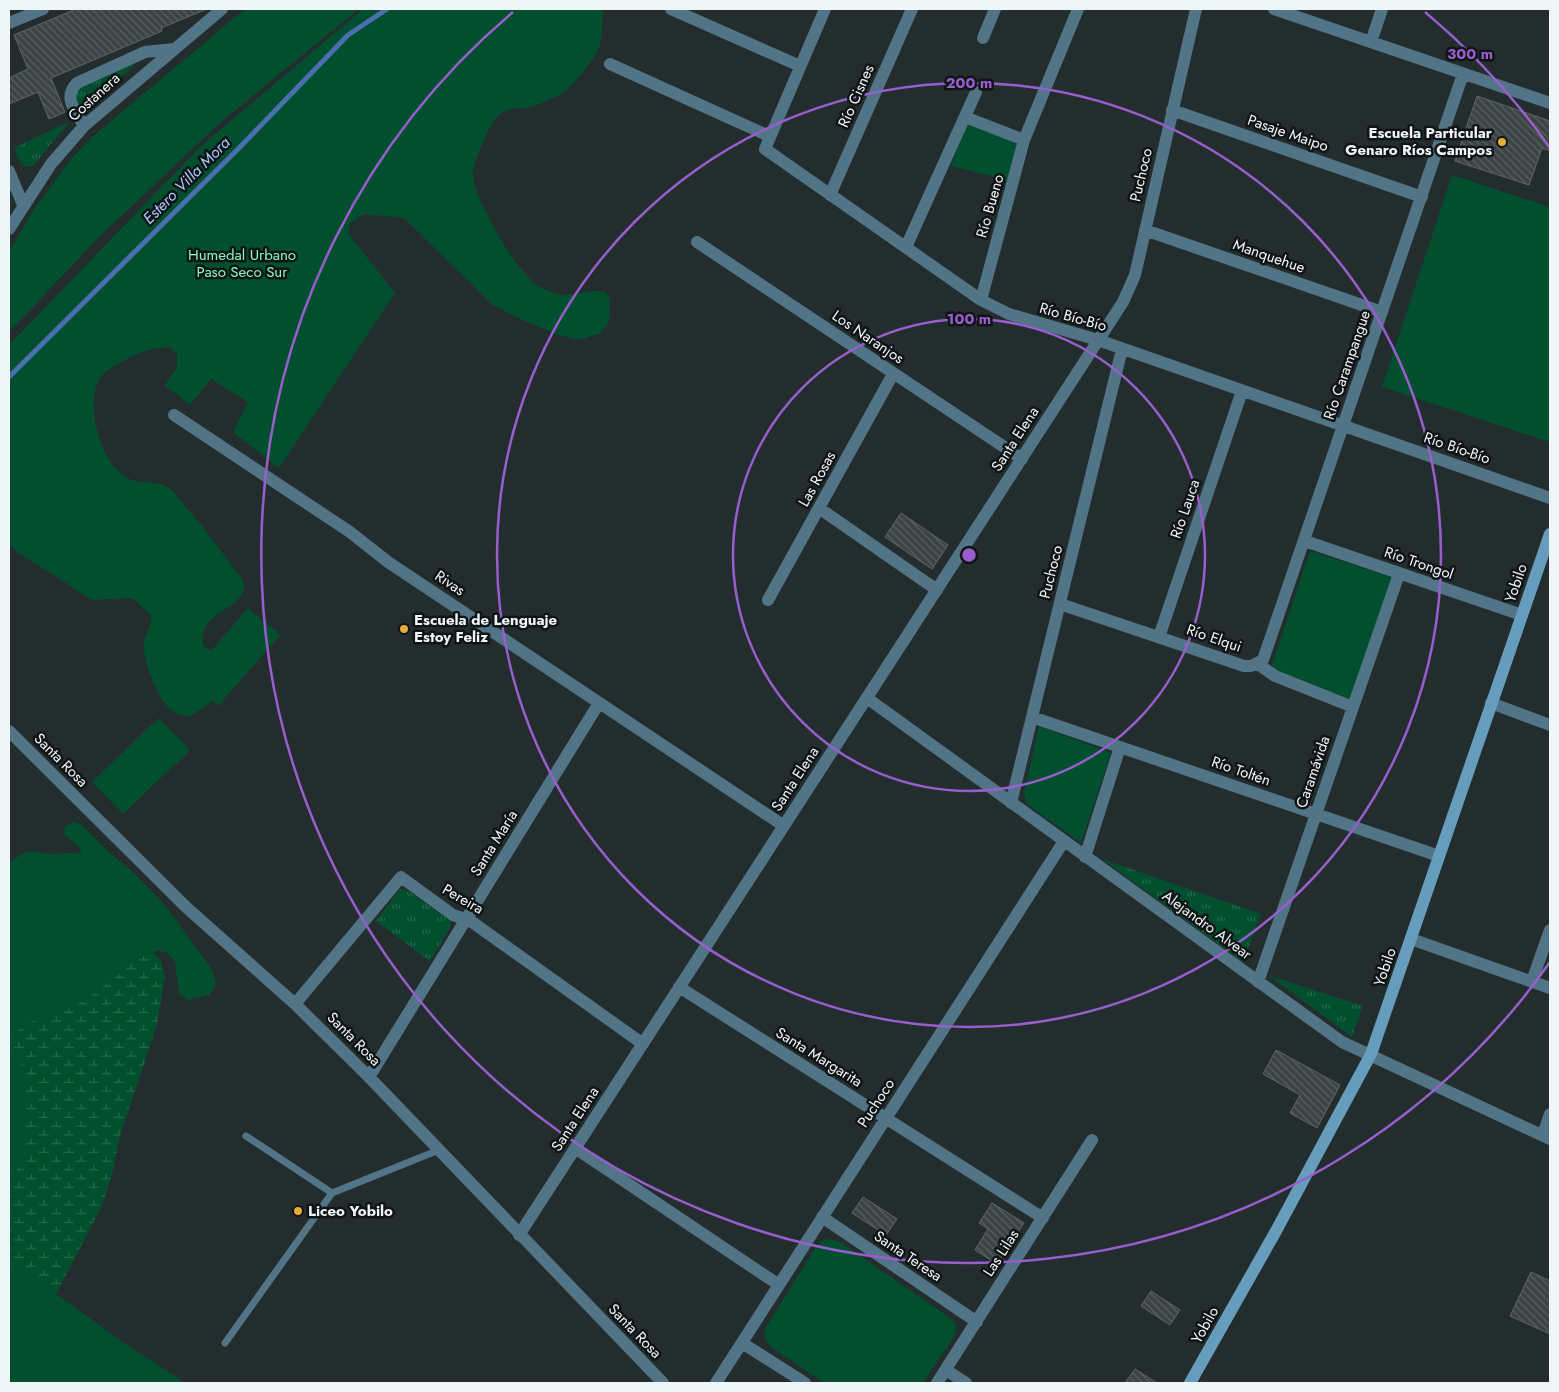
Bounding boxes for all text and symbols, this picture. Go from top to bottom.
text: 300 m [1447,43,1493,65]
street label: Río Cisnes [832,61,880,131]
street label: Costanera [63,68,125,126]
text: 200 m [946,72,992,94]
street label: Pasaje Maipo [1245,109,1331,157]
place label: Escuela Particular Genaro Ríos Campos [1345,122,1493,161]
water label: Estero Villa Mora [137,131,235,229]
marker: Escuela Particular Genaro Ríos Campos [1496,136,1508,148]
street label: Puchoco [1124,146,1158,204]
street label: Río Bueno [970,172,1010,240]
street label: Manquehue [1230,233,1308,279]
park label: Humedal Urbano Paso Seco Sur [188,244,296,283]
street label: Río Bío-Bío [1037,297,1109,337]
street label: Los Naranjos [828,305,908,369]
street label: Río Carampangue [1318,307,1376,423]
text: 100 m [947,308,991,330]
street label: Santa Elena [986,402,1044,476]
street label: Río Bío-Bío [1421,426,1493,470]
street label: Las Rosas [793,447,841,511]
street label: Río Lauca [1165,476,1205,542]
street label: Río Trongol [1381,541,1457,585]
street label: Puchoco [1034,543,1068,601]
centre of rings [960,546,978,564]
street label: Yobilo [1499,561,1533,605]
street label: Rivas [431,565,469,601]
place label: Escuela de Lenguaje Estoy Feliz [414,609,558,648]
street label: Río Elqui [1183,618,1245,658]
marker: Escuela de Lenguaje Estoy Feliz [398,623,410,635]
street label: Santa Rosa [29,728,93,792]
street label: Caramávida [1290,733,1336,811]
street label: Santa Elena [766,742,824,816]
street label: Río Toltén [1208,751,1274,791]
street label: Santa María [465,806,523,880]
street label: Pereira [438,878,488,920]
street label: Alejandro Alvear [1158,885,1257,966]
street label: Yobilo [1368,945,1402,989]
street label: Santa Rosa [322,1007,386,1071]
street label: Santa Margarita [771,1022,867,1092]
street label: Puchoco [852,1074,900,1132]
street label: Santa Elena [546,1082,604,1156]
place label: Liceo Yobilo [308,1200,393,1222]
marker: Liceo Yobilo [292,1205,304,1217]
street label: Santa Teresa [870,1225,946,1287]
street label: Las Lilas [978,1225,1024,1281]
street label: Santa Rosa [603,1299,667,1363]
street label: Yobilo [1186,1303,1224,1347]

